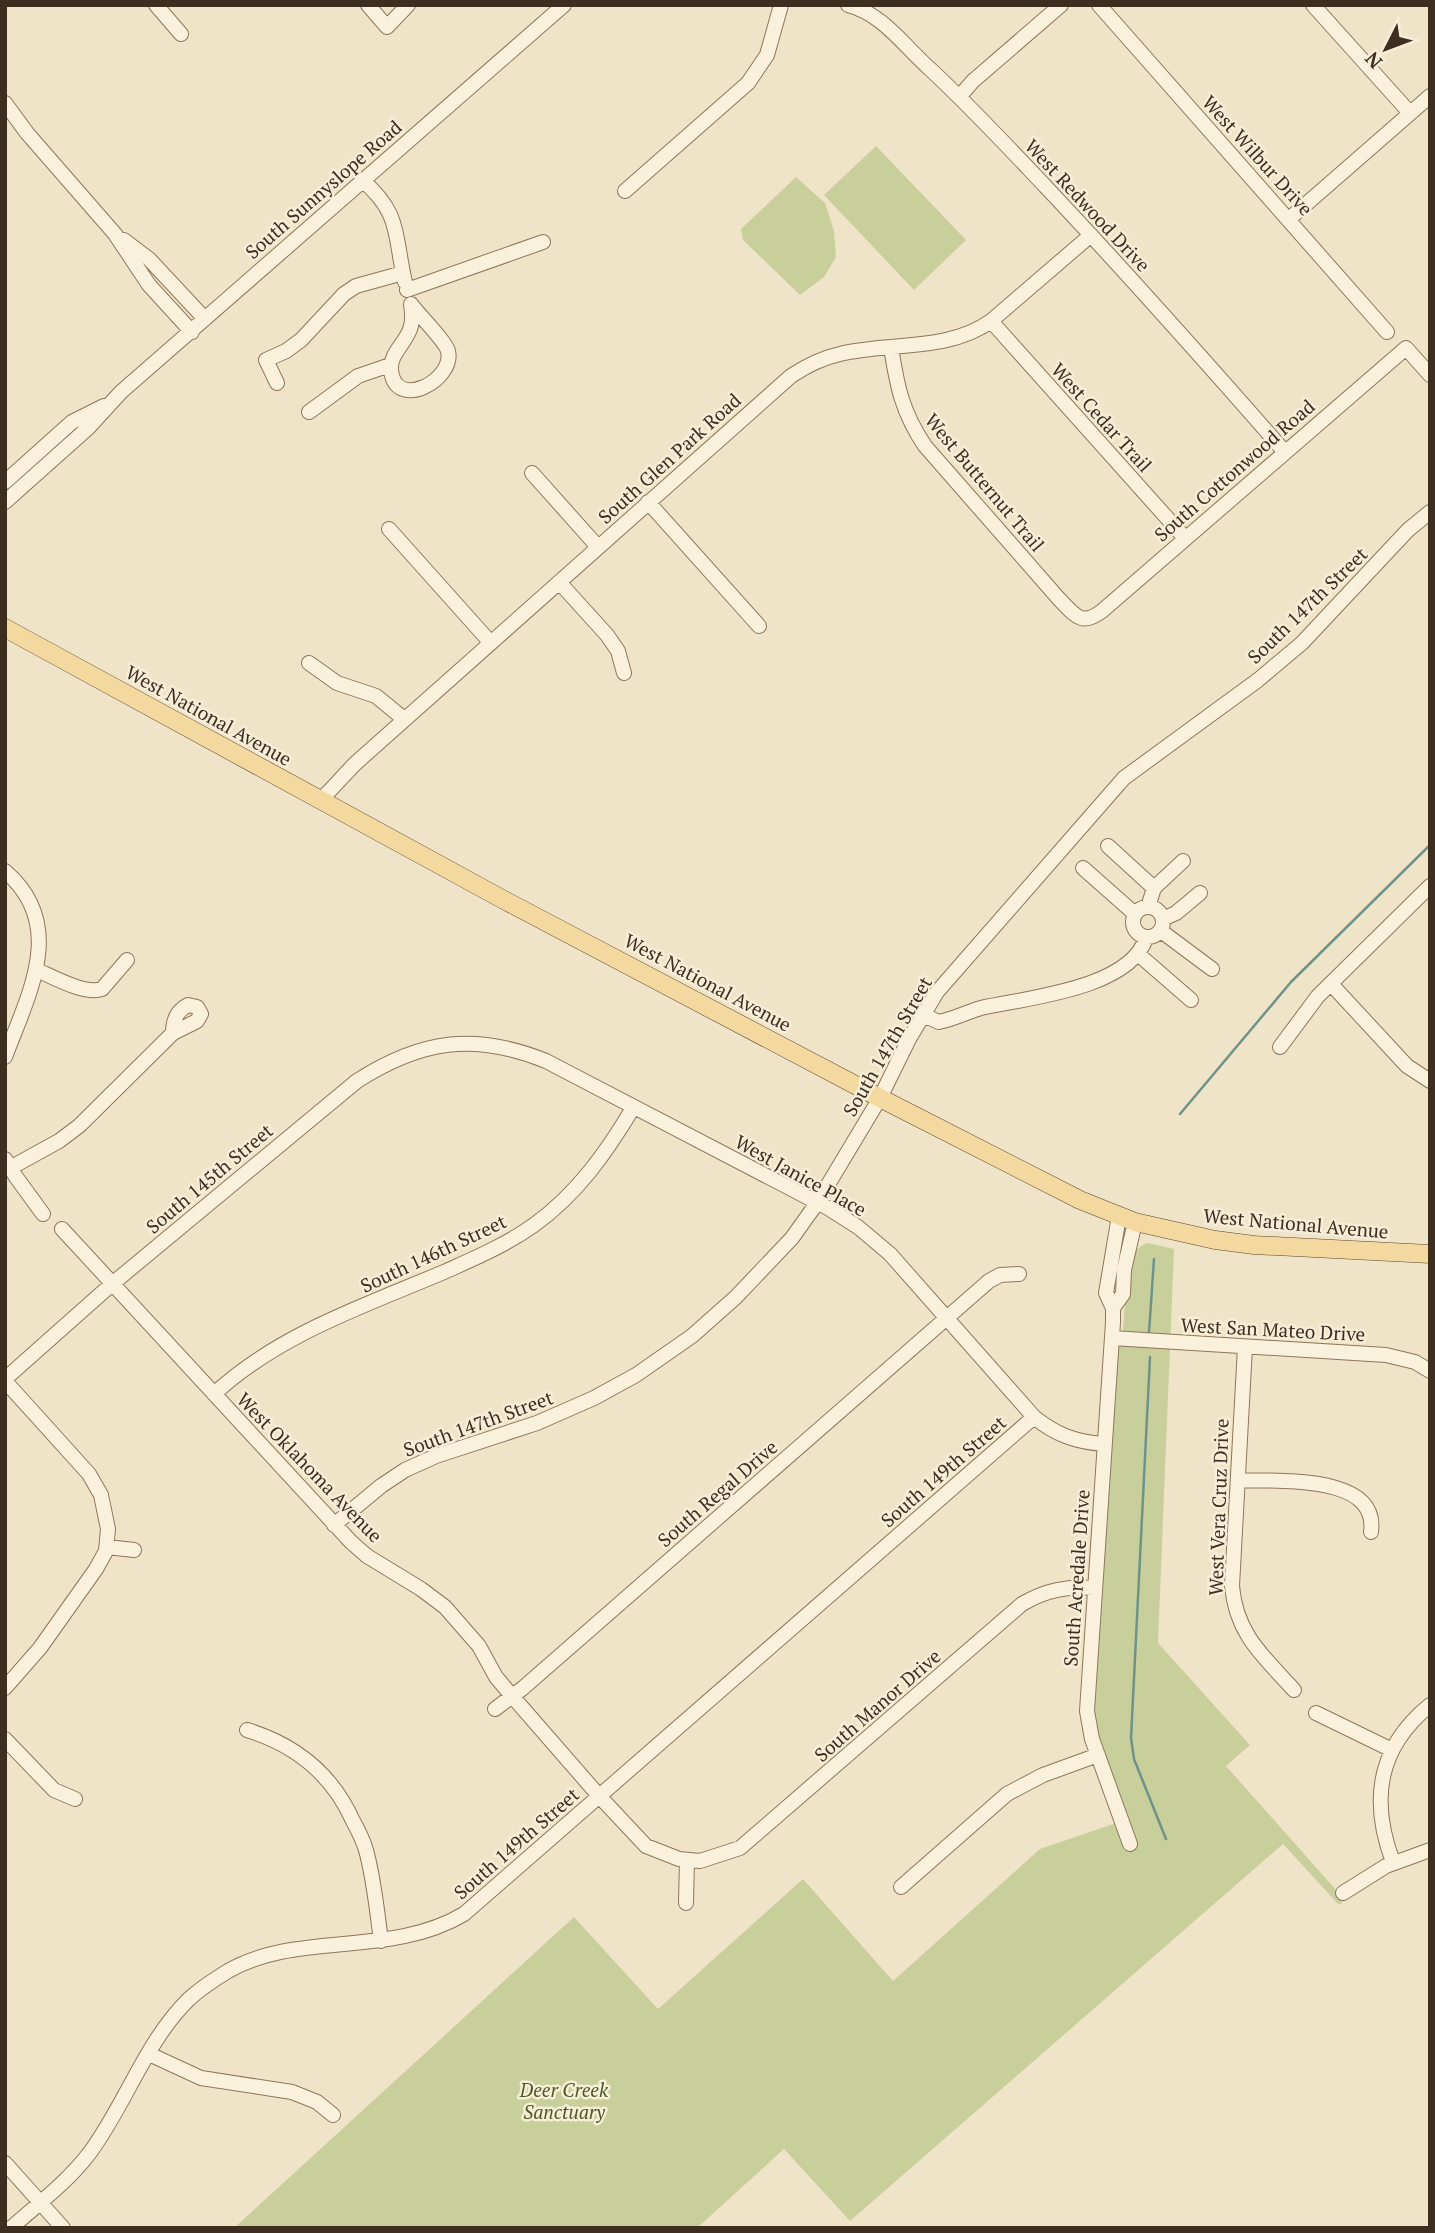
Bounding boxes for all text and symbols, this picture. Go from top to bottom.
north arrow [1351,14,1421,84]
text: N [1358,47,1387,74]
street label: West Wilbur Drive [1197,90,1319,220]
street label: South Sunnyslope Road [240,114,407,264]
street label: West Redwood Drive [1020,133,1156,277]
street label: West Cedar Trail [1046,357,1158,477]
street label: South Glen Park Road [592,387,746,529]
street label: South Cottonwood Road [1149,393,1320,547]
street label: West Butternut Trail [920,408,1050,556]
street label: South 147th Street [1242,541,1372,669]
street label: West National Avenue [122,659,296,771]
street label: West National Avenue [620,927,796,1037]
street label: South 147th Street [837,972,937,1120]
street label: South 145th Street [140,1118,278,1238]
street label: West Janice Place [731,1129,871,1221]
street label: West National Avenue [1202,1202,1390,1244]
street label: South 146th Street [356,1208,510,1298]
street label: West San Mateo Drive [1180,1312,1366,1346]
street label: South 147th Street [400,1384,556,1462]
street label: West Oklahoma Avenue [232,1387,388,1547]
street label: South 149th Street [875,1410,1011,1532]
street label: West Vera Cruz Drive [1202,1418,1234,1596]
street label: South Regal Drive [652,1434,782,1552]
street label: South Acredale Drive [1057,1489,1095,1667]
street label: South Manor Drive [809,1643,945,1767]
street label: South 149th Street [448,1782,584,1904]
park label: Deer Creek Sanctuary [519,2077,609,2124]

